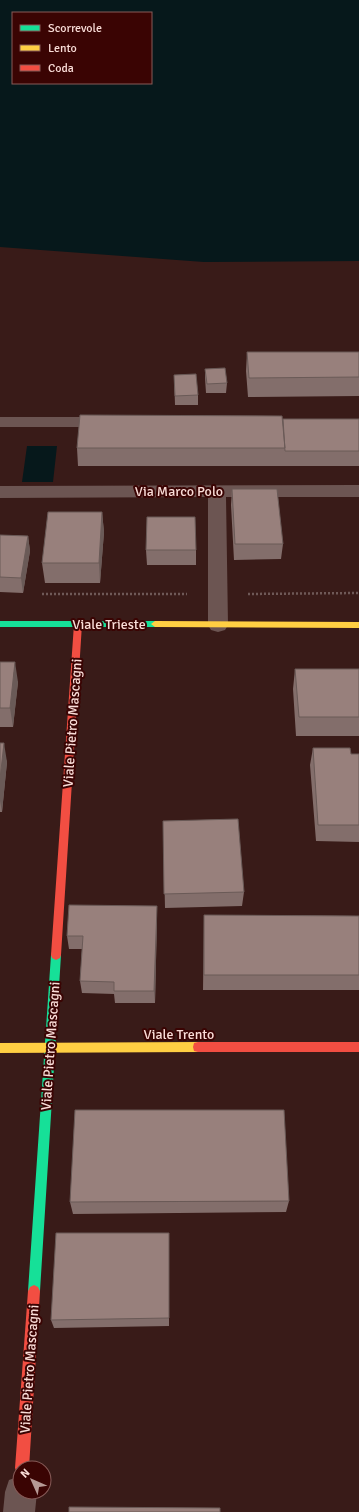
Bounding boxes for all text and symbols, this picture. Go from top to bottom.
legend [12,12,152,84]
text: Scorrevole [48,21,102,36]
text: Lento [48,41,77,56]
text: Coda [48,61,74,76]
street label: Via Marco Polo [135,483,223,500]
street label: Viale Trieste [72,616,146,633]
street label: Viale Pietro Mascagni [60,658,85,788]
street label: Viale Pietro Mascagni [38,981,63,1111]
street label: Viale Trento [144,1026,214,1043]
street label: Viale Pietro Mascagni [17,1304,42,1434]
north arrow [12,1460,52,1500]
text: N [18,1466,33,1481]

